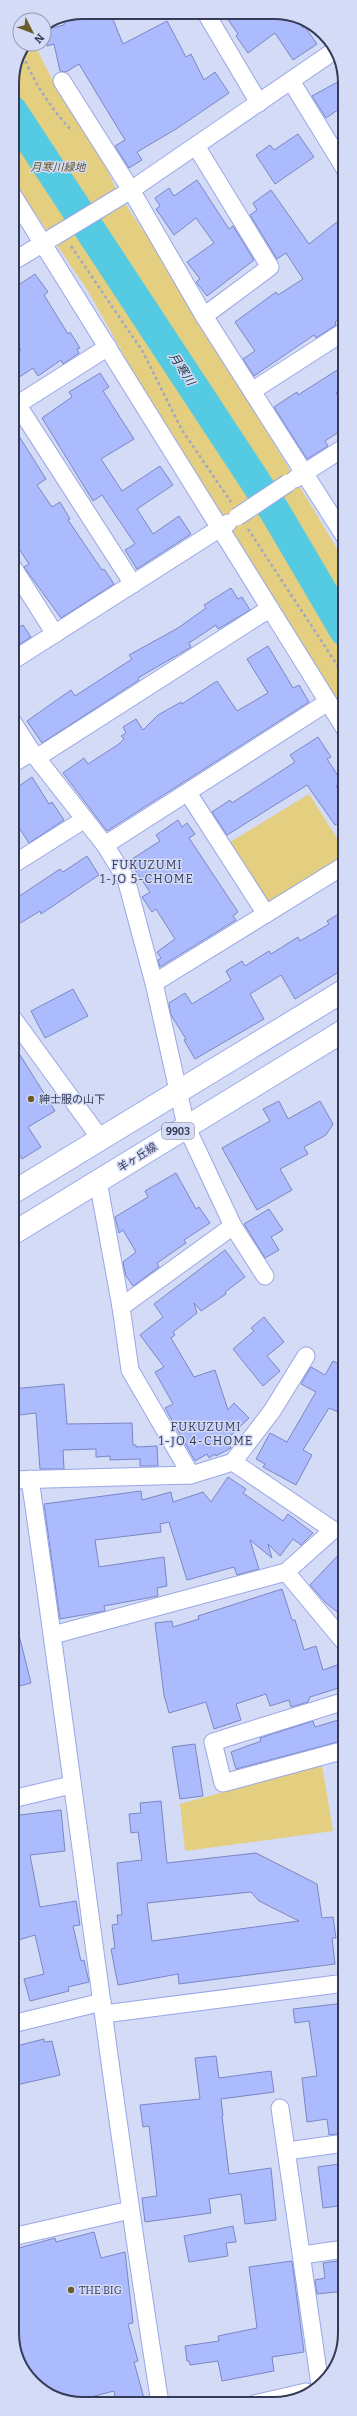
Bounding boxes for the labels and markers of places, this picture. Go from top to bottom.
place label: 紳士服の山下 [39,1093,105,1106]
marker: 紳士服の山下 [26,1094,36,1104]
place label: THE BIG [79,2284,122,2297]
marker: THE BIG [66,2285,76,2295]

